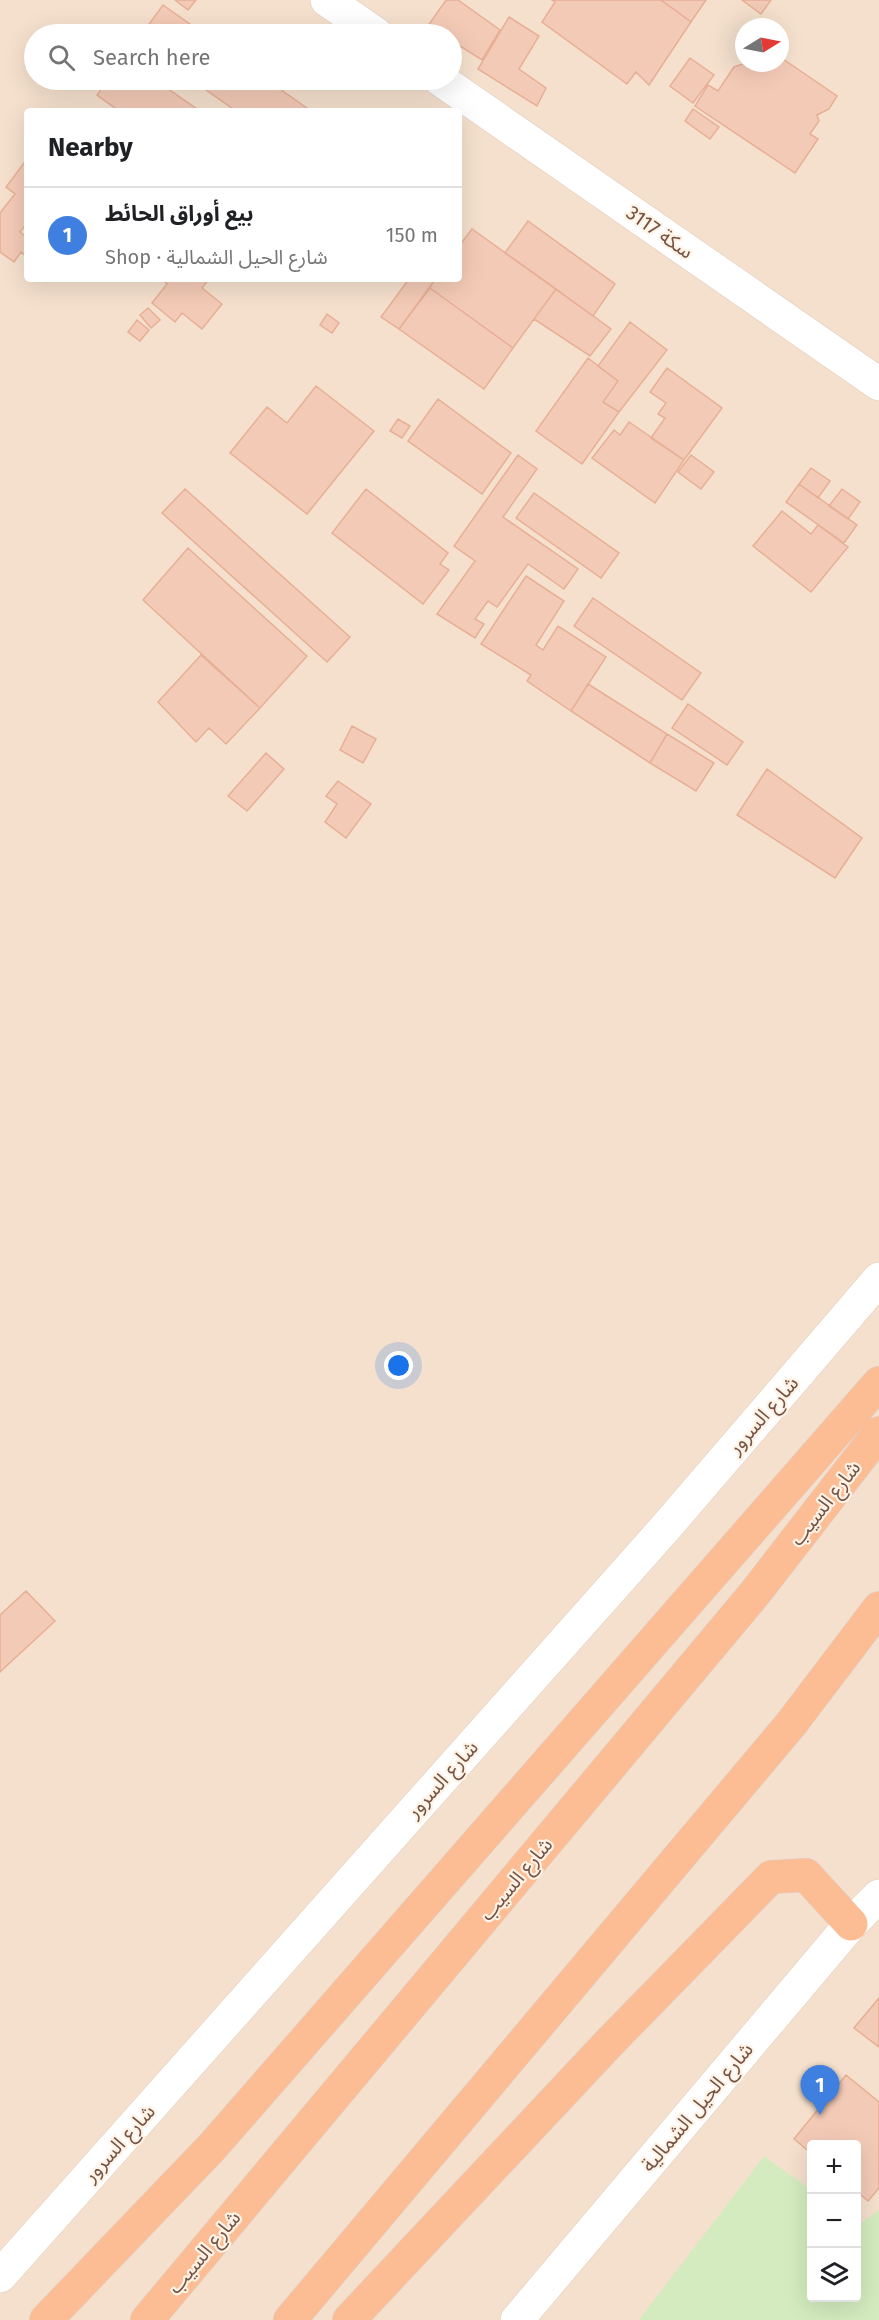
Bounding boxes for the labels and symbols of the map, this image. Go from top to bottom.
north arrow [735,18,789,72]
street label: سكة 3117 [622,200,698,264]
your location [384,1351,413,1380]
street label: شارع السرور [722,1371,806,1462]
street label: شارع السيب [785,1456,868,1552]
street label: شارع السرور [400,1736,485,1825]
street label: شارع السيب [474,1833,560,1927]
street label: شارع الحيل الشمالية [636,2038,760,2178]
pin: 1 [800,2066,840,2115]
street label: شارع السرور [77,2100,162,2189]
street label: شارع السيب [162,2206,248,2300]

